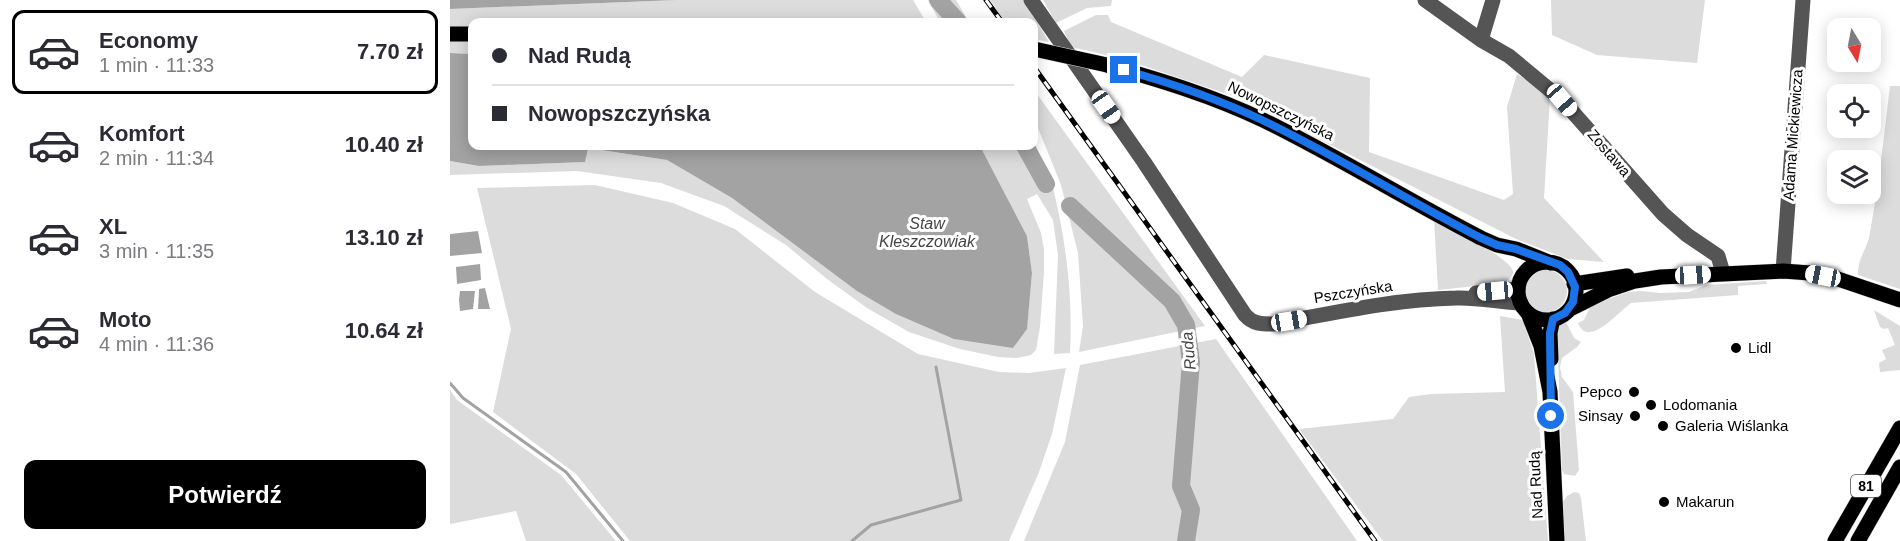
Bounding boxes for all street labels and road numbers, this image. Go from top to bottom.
street label: Adama Mickiewicza [1779,68,1806,201]
street label: Nowopszczyńska [1225,78,1338,144]
street label: Zostawa [1584,126,1635,180]
street label: Pszczyńska [1312,277,1394,306]
street label: Nad Rudą [1525,450,1546,519]
road number: 81 [1851,475,1881,497]

